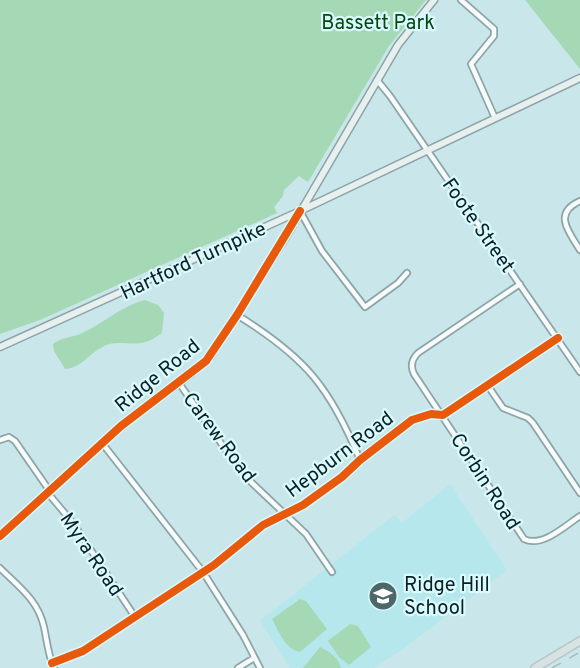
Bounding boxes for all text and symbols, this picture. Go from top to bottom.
park label: Bassett Park [321,11,435,37]
street label: Foote Street [435,174,520,279]
street label: Hartford Turnpike [117,217,271,307]
street label: Ridge Road [110,334,206,419]
street label: Carew Road [176,388,261,489]
street label: Hepburn Road [281,406,399,505]
street label: Corbin Road [443,429,525,535]
street label: Myra Road [53,508,128,602]
place label: Ridge Hill School [404,573,490,622]
school or university icon: Ridge Hill School [367,580,399,612]

